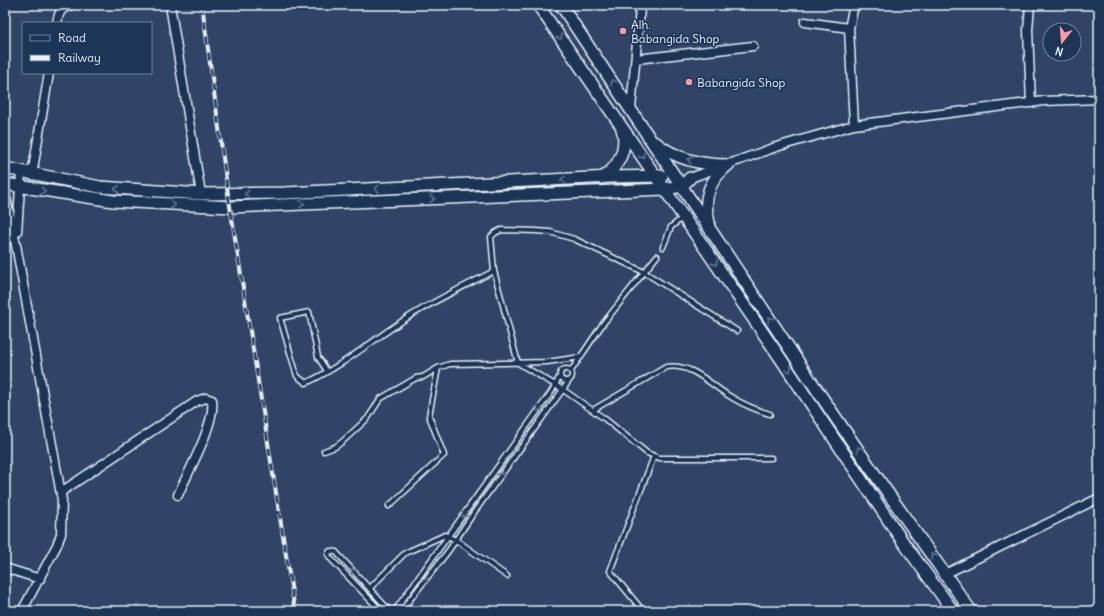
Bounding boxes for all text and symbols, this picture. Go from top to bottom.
place label: Alh. Babangida Shop [631,17,720,46]
legend [22,22,152,74]
north arrow [1042,22,1082,62]
marker: Alh. Babangida Shop [618,26,628,36]
text: Road [58,30,86,45]
one-way arrow [555,33,562,40]
text: N [1053,44,1065,59]
text: Railway [58,50,101,65]
place label: Babangida Shop [697,75,786,90]
marker: Babangida Shop [684,77,694,87]
one-way arrow [610,79,618,86]
one-way arrow [637,151,644,158]
one-way arrow [687,156,694,165]
one-way arrow [560,175,566,184]
one-way arrow [374,184,380,193]
one-way arrow [114,185,121,194]
one-way arrow [40,186,46,195]
one-way arrow [244,189,250,198]
one-way arrow [429,195,435,203]
one-way arrow [169,200,176,209]
one-way arrow [299,200,305,208]
one-way arrow [710,259,717,266]
one-way arrow [767,316,775,323]
one-way arrow [784,366,791,373]
one-way arrow [537,404,544,411]
one-way arrow [857,447,864,454]
one-way arrow [496,472,503,479]
one-way arrow [461,511,469,518]
one-way arrow [930,553,938,560]
one-way arrow [351,568,358,576]
one-way arrow [421,578,428,585]

